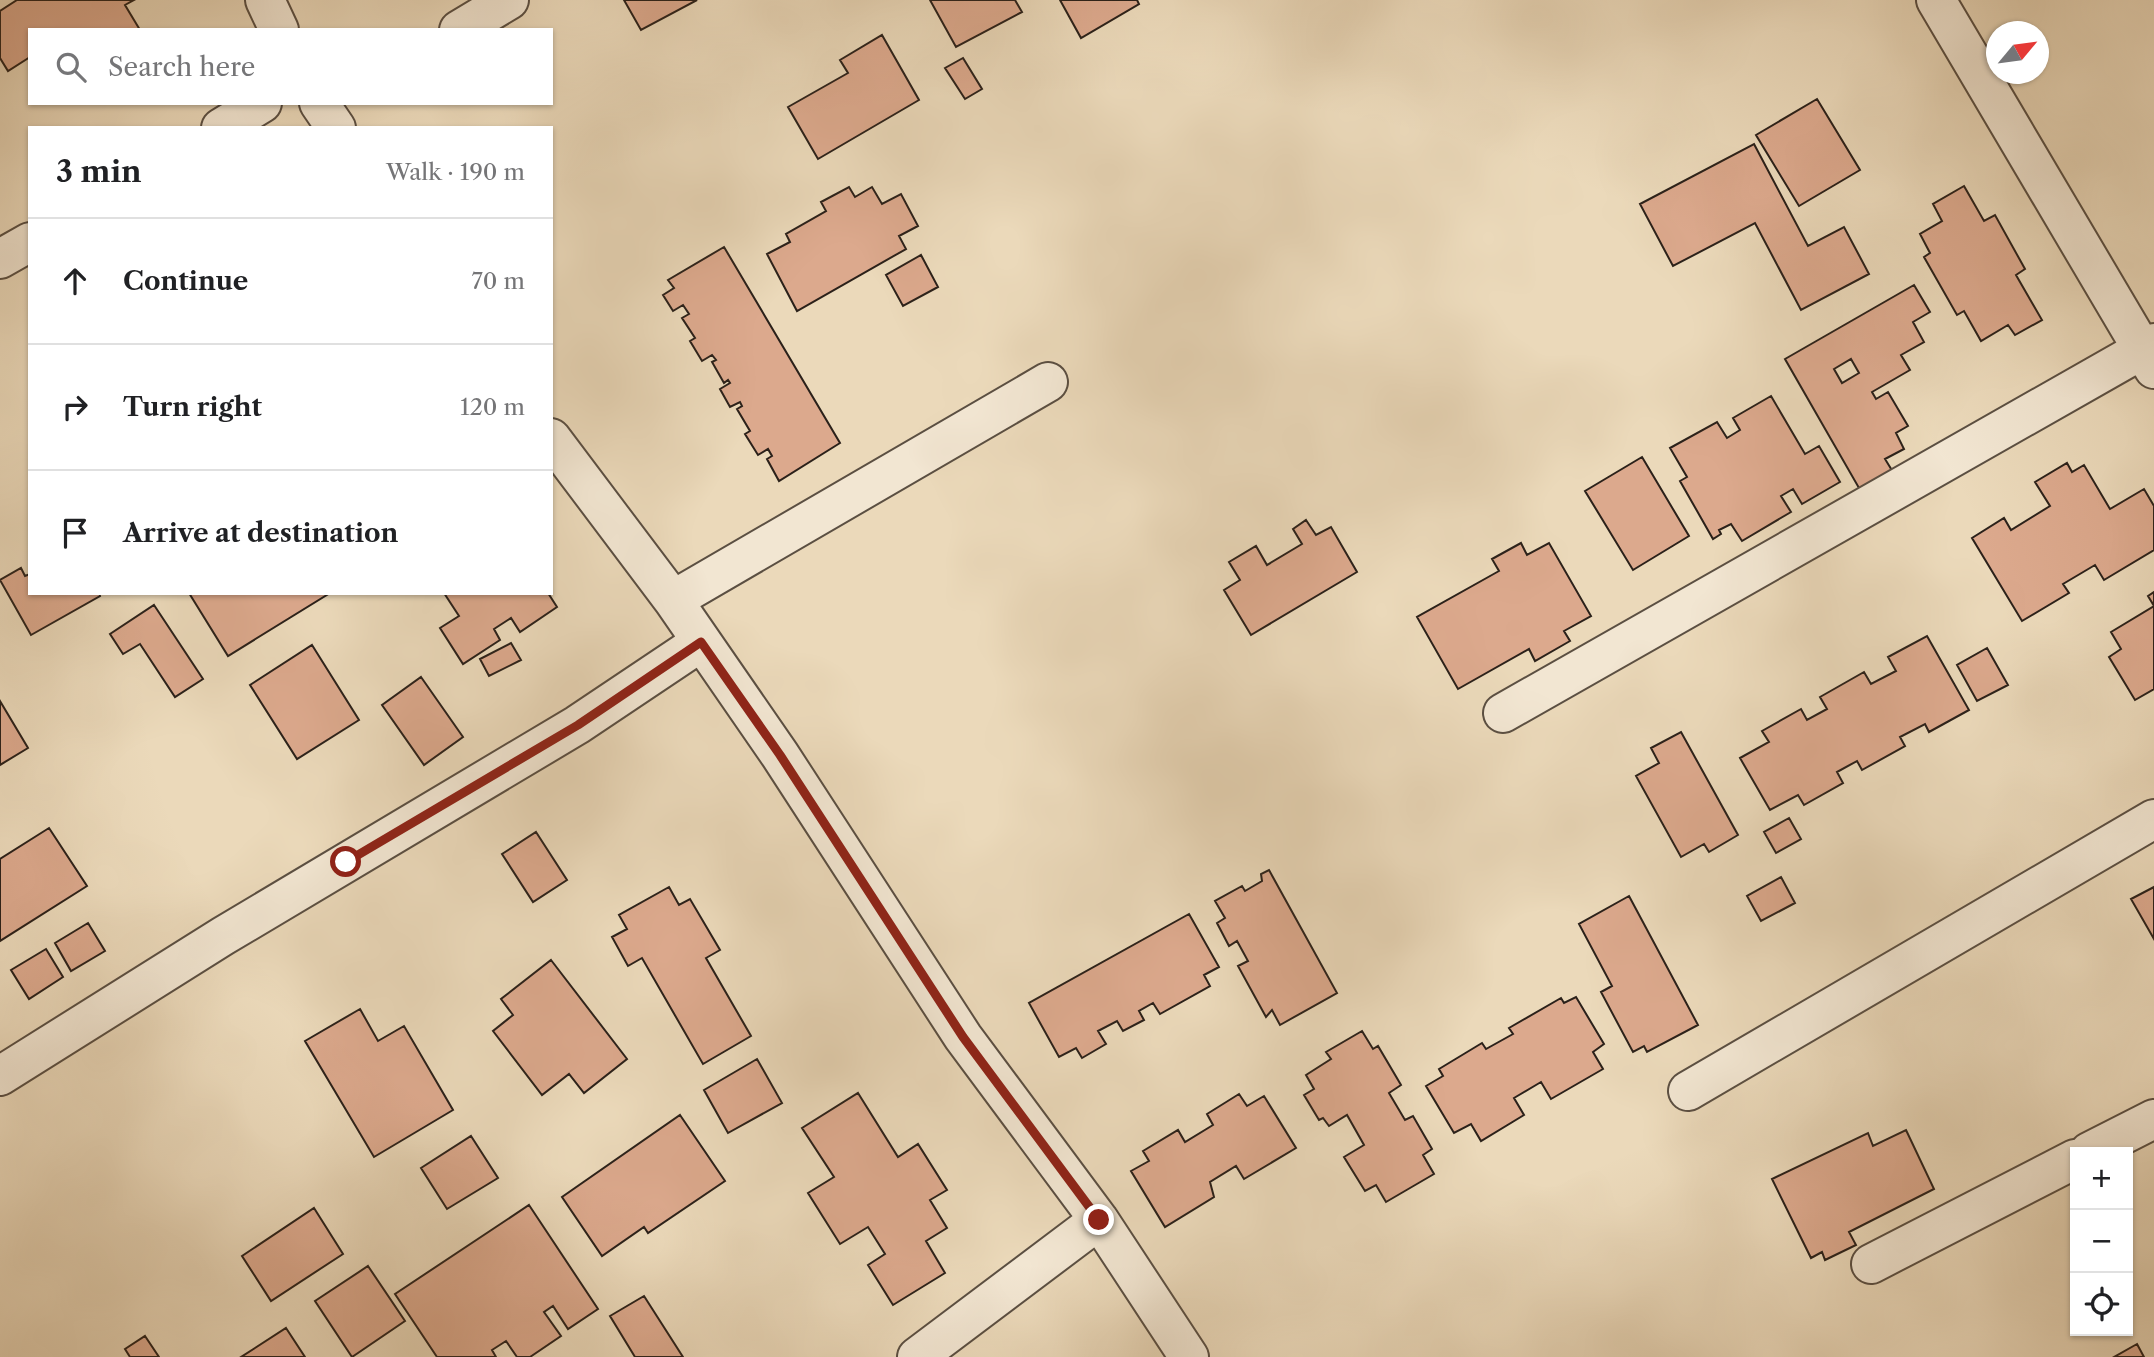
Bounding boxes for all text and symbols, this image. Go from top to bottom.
north arrow [1986,21,2049,84]
search box [28,28,553,105]
icon: search [52,48,90,86]
text: Search here [108,51,255,83]
text: 3 min [56,153,142,190]
text: Walk · 190 m [386,158,525,186]
icon: ahead [56,262,94,300]
text: Continue [123,265,248,297]
text: 70 m [472,267,525,295]
icon: right [56,388,94,426]
text: Turn right [123,391,262,423]
text: 120 m [460,393,525,421]
icon: arrive [56,514,94,552]
text: Arrive at destination [123,517,398,549]
route start [330,846,361,877]
map controls [2070,1147,2133,1336]
button: + [2070,1147,2133,1210]
route end [1083,1204,1114,1235]
button: − [2070,1210,2133,1273]
button: locate [2070,1273,2133,1336]

